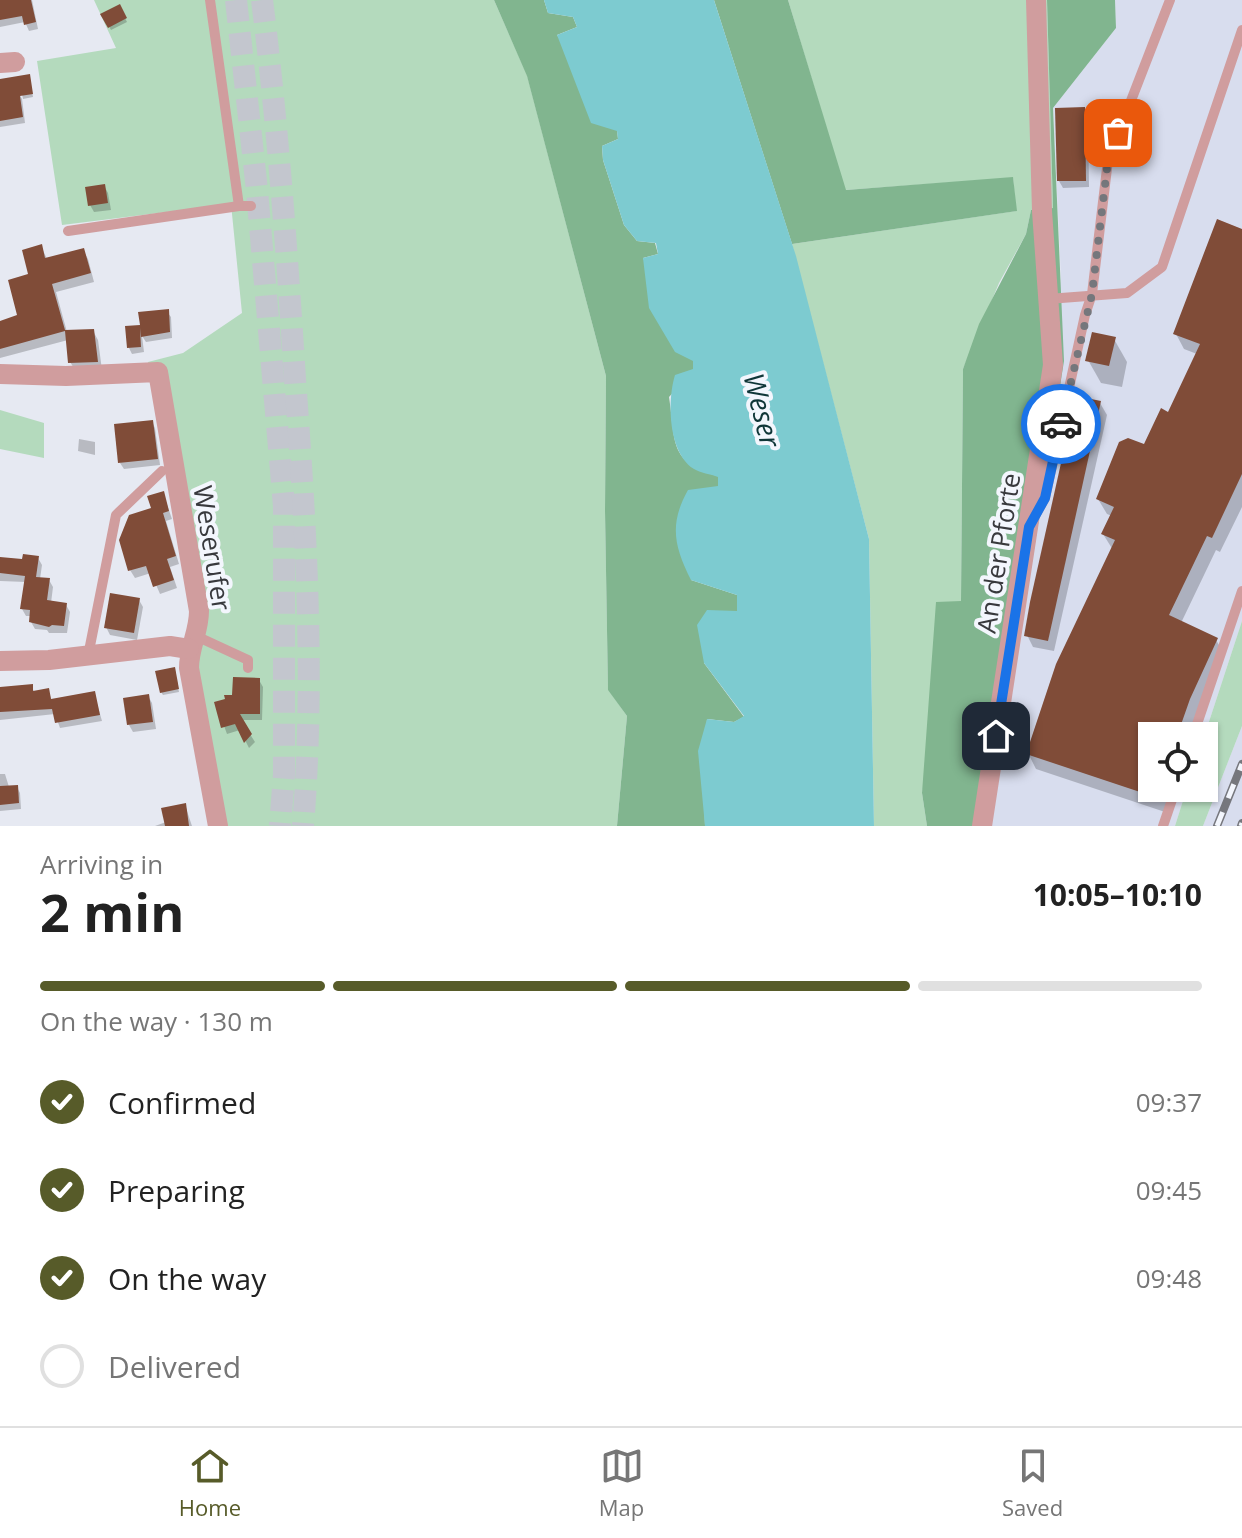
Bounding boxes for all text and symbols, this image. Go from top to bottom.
pin [1084,99,1152,167]
icon: bag [1096,111,1140,155]
water label: Weser [736,369,791,452]
courier [1021,384,1101,464]
icon: car [1039,402,1083,446]
street label: An der Pforte [968,470,1028,636]
street label: Weserufer [185,483,241,613]
pin [962,702,1030,770]
icon: home [974,714,1018,758]
map controls [1138,722,1218,802]
button: locate [1138,722,1218,802]
text: Arriving in [40,846,163,882]
text: 10:05–10:10 [1033,874,1202,915]
text: 2 min [40,876,184,947]
text: On the way · 130 m [40,1003,273,1039]
icon: check [40,1080,84,1124]
text: Confirmed [108,1082,256,1123]
text: 09:37 [1136,1084,1202,1120]
icon: check [40,1168,84,1212]
text: Preparing [108,1170,245,1211]
text: 09:45 [1136,1172,1202,1208]
icon: check [40,1256,84,1300]
text: On the way [108,1258,266,1299]
text: 09:48 [1136,1260,1202,1296]
text: Delivered [108,1346,241,1387]
tab: Home [179,1444,241,1522]
tab: Map [599,1444,644,1522]
tab: Saved [1002,1444,1063,1522]

